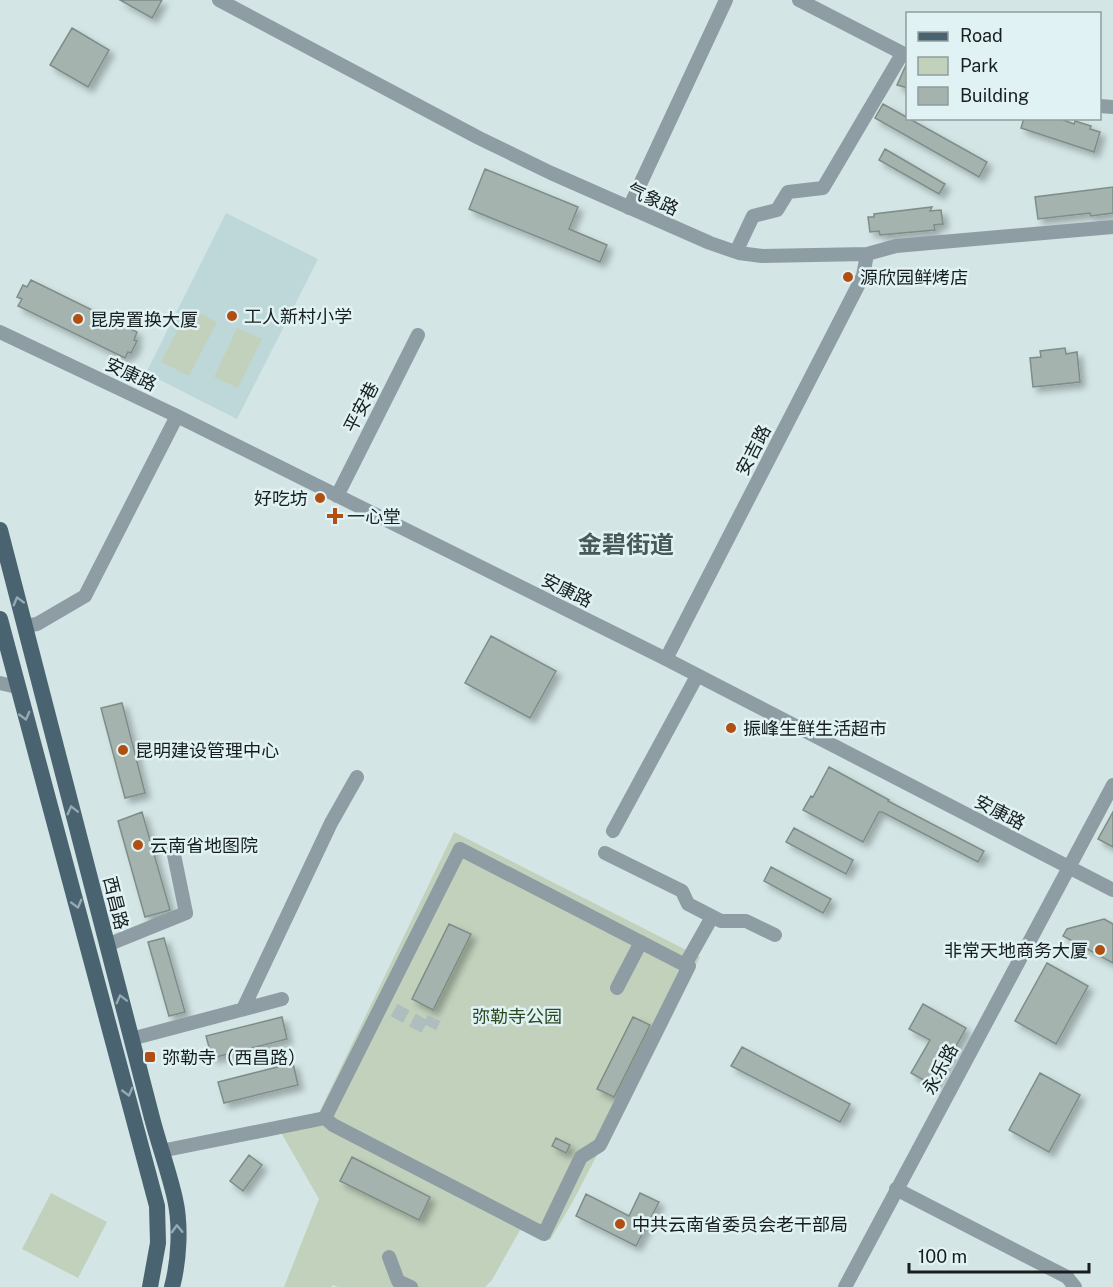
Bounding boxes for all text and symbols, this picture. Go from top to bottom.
legend [906,12,1101,120]
text: Road [960,25,1003,46]
text: Park [960,55,998,76]
text: Building [960,85,1029,106]
street label: 气象路 [624,178,682,220]
place label: 源欣园鲜烤店 [860,267,968,288]
marker: 源欣园鲜烤店 [841,270,855,284]
place label: 工人新村小学 [244,306,352,327]
place label: 昆房置换大厦 [90,309,198,330]
marker: 工人新村小学 [225,309,239,323]
marker: 昆房置换大厦 [71,312,85,326]
street label: 安康路 [102,353,160,395]
street label: 平安巷 [339,378,383,436]
street label: 安吉路 [731,421,775,479]
place label: 好吃坊 [254,488,308,509]
marker: 好吃坊 [313,491,327,505]
place label: 一心堂 [347,506,401,527]
marker: 一心堂 [328,509,342,523]
district label: 金碧街道 [578,530,674,558]
street label: 安康路 [538,569,596,611]
one-way arrow [13,596,26,606]
one-way arrow [18,711,31,721]
place label: 振峰生鲜生活超市 [743,718,887,739]
marker: 振峰生鲜生活超市 [724,721,738,735]
place label: 昆明建设管理中心 [135,740,279,761]
marker: 昆明建设管理中心 [116,743,130,757]
street label: 安康路 [971,790,1029,834]
one-way arrow [67,806,80,816]
place label: 云南省地图院 [150,835,258,856]
marker: 云南省地图院 [131,838,145,852]
street label: 西昌路 [99,874,133,932]
one-way arrow [69,899,82,909]
place label: 非常天地商务大厦 [944,940,1088,961]
marker: 非常天地商务大厦 [1093,943,1107,957]
one-way arrow [116,994,129,1004]
park label: 弥勒寺公园 [472,1006,562,1027]
street label: 永乐路 [918,1040,962,1098]
place label: 弥勒寺（西昌路） [162,1047,306,1068]
marker: 弥勒寺（西昌路） [143,1050,157,1064]
one-way arrow [120,1087,133,1097]
place label: 中共云南省委员会老干部局 [632,1214,848,1235]
marker: 中共云南省委员会老干部局 [613,1217,627,1231]
one-way arrow [171,1224,183,1233]
scale bar [909,1236,1089,1274]
text: 100 m [918,1246,967,1267]

